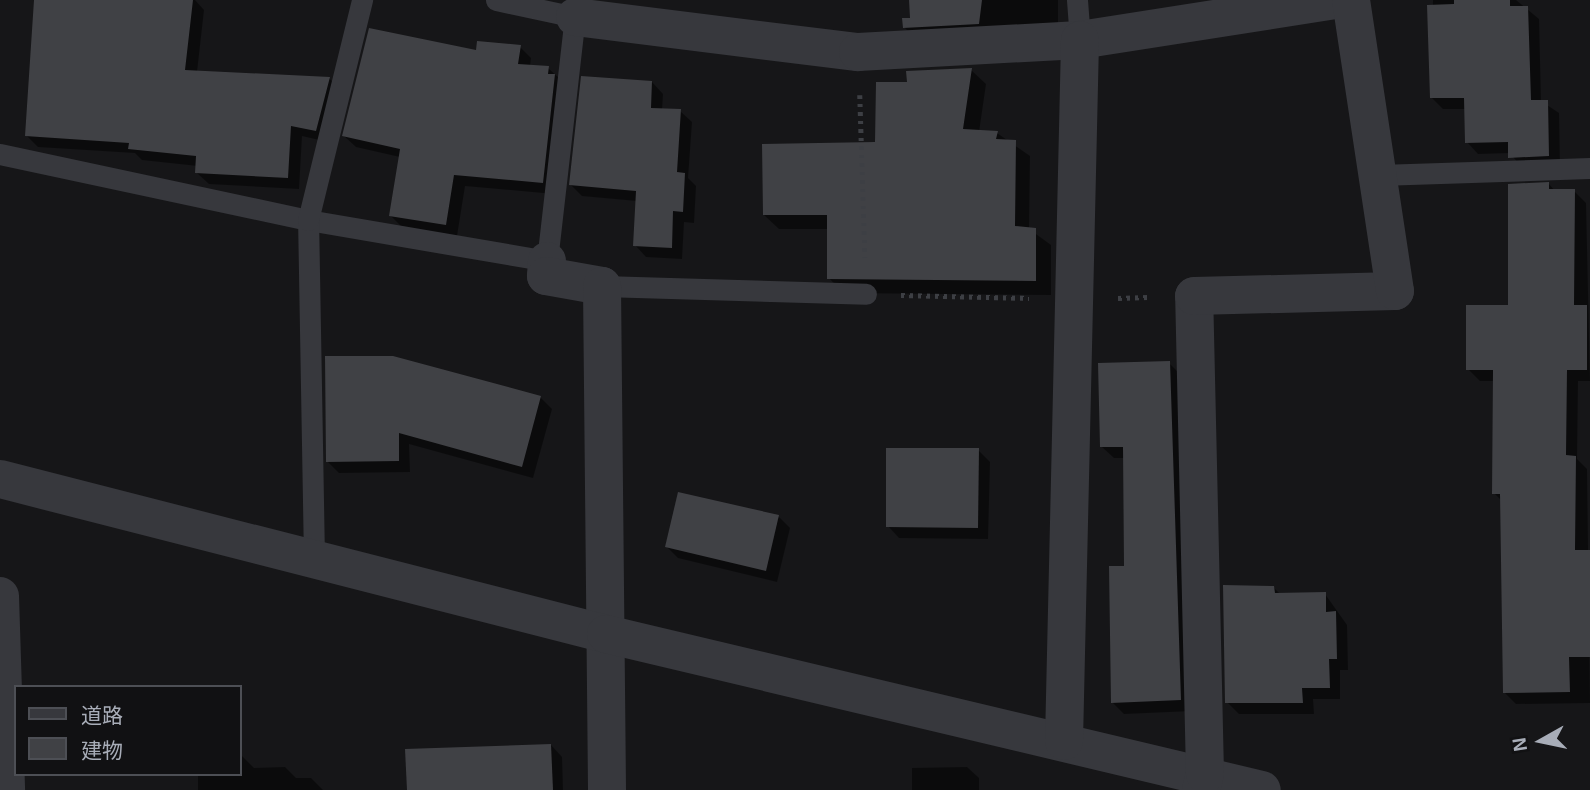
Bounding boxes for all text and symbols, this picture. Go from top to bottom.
legend [14,685,242,776]
text: 道路 [81,704,123,727]
north arrow [1506,706,1576,776]
text: N [1508,736,1531,753]
text: 建物 [81,739,123,762]

